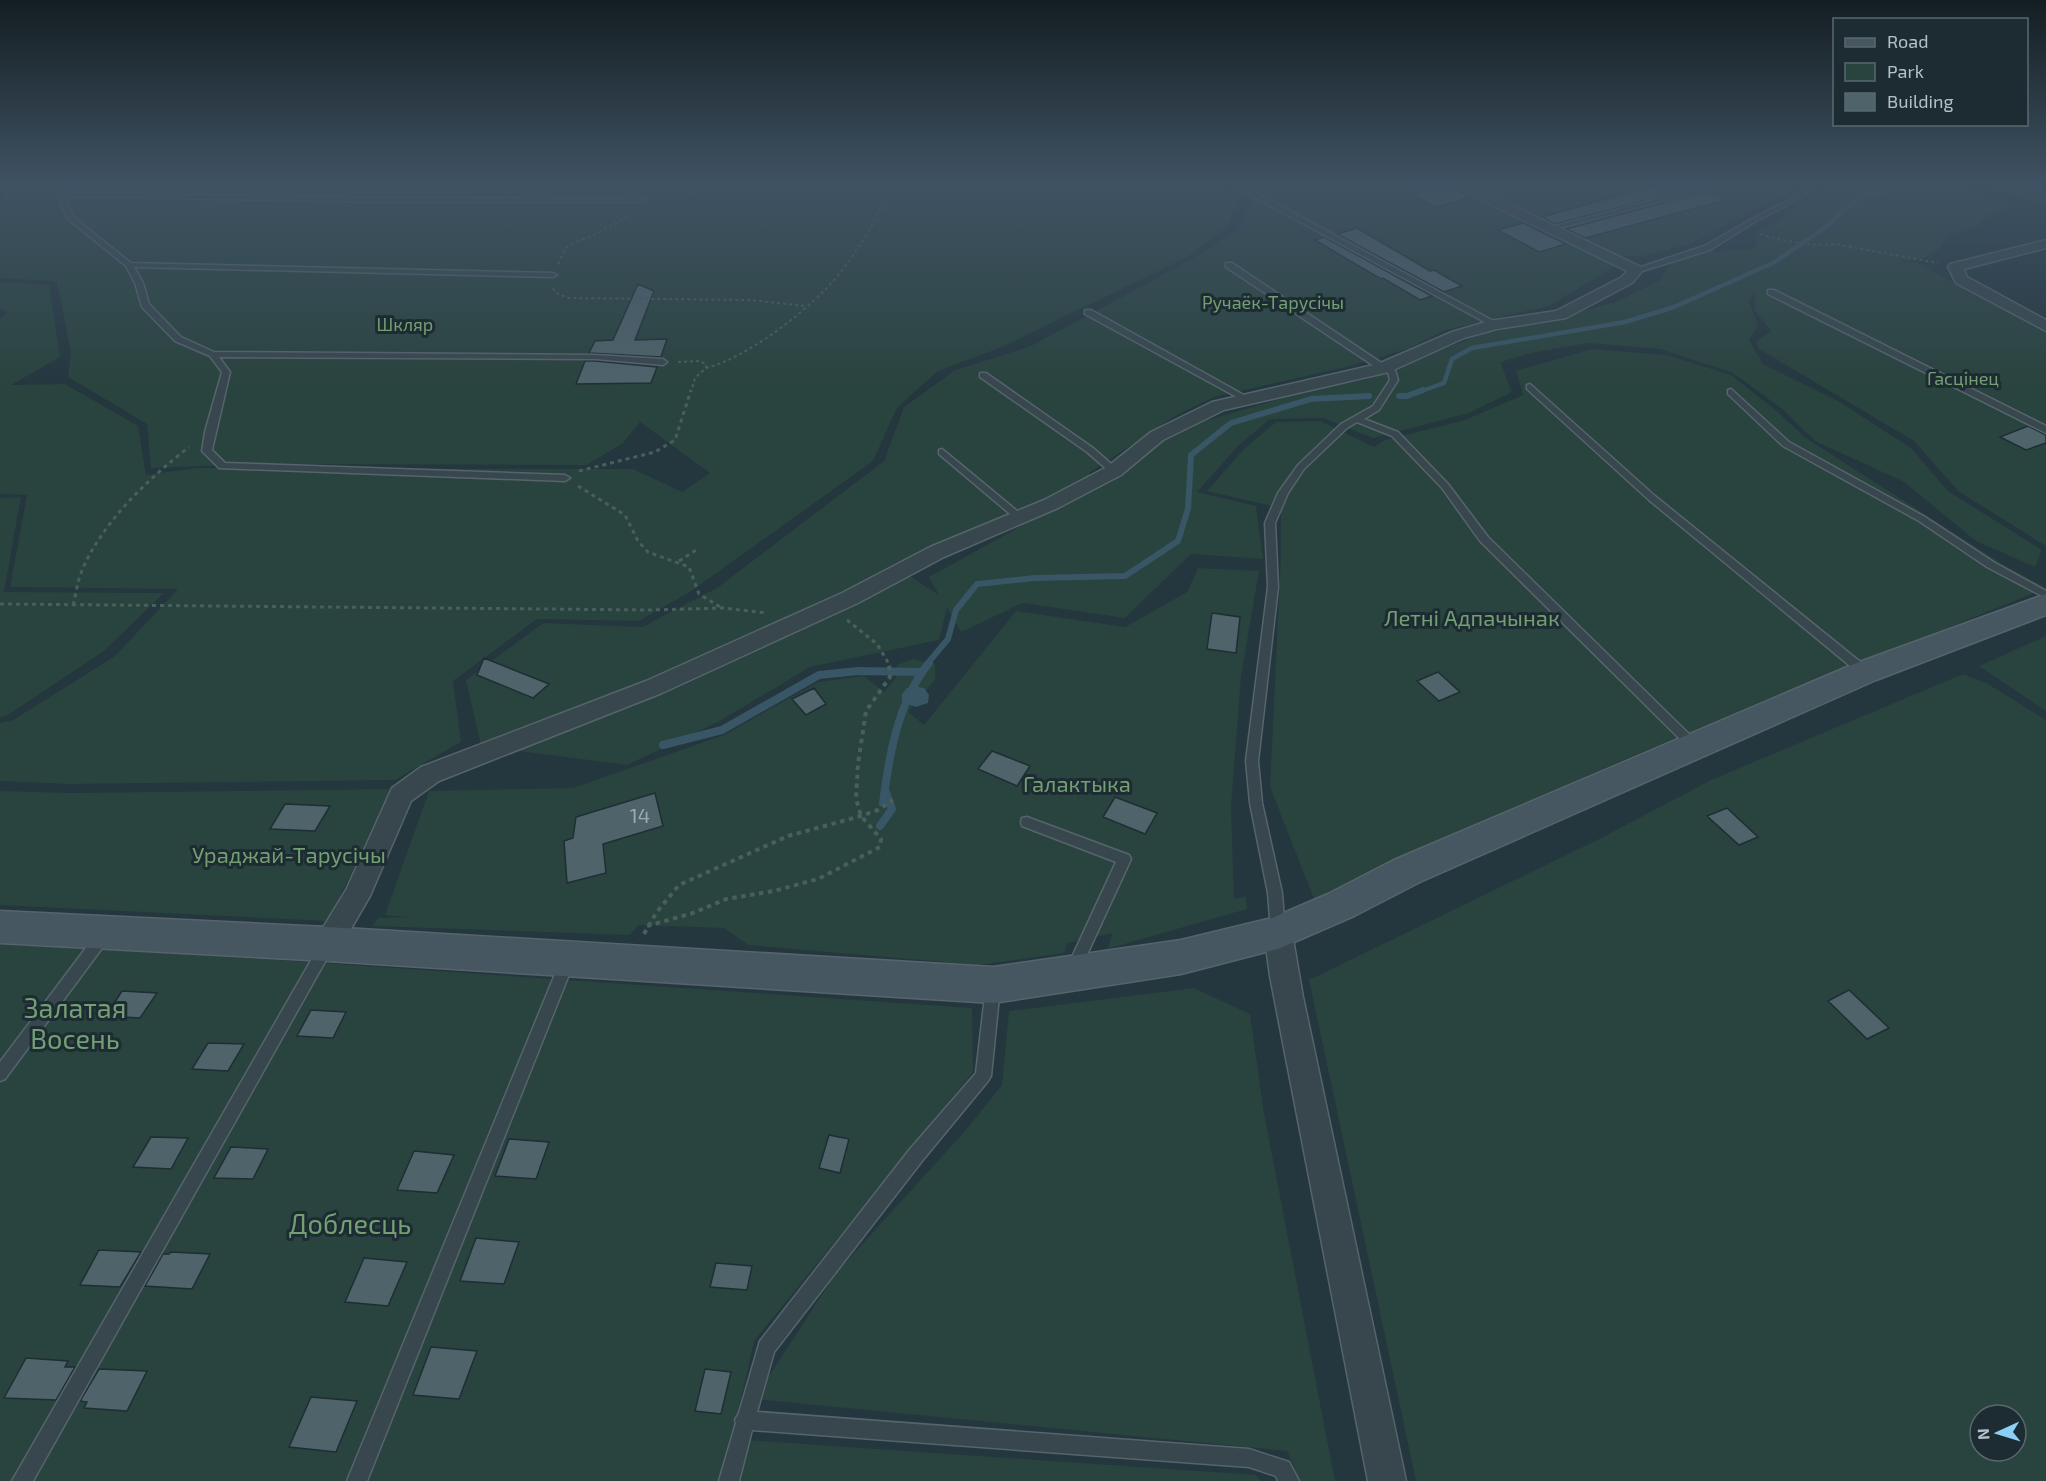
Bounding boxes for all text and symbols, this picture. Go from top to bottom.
legend [1833,18,2028,126]
text: Road [1887,30,1928,52]
text: Park [1887,60,1924,82]
text: Building [1887,90,1954,112]
park label: Ручаёк-Тарусічы [1202,291,1344,313]
park label: Шкляр [377,313,433,335]
park label: Гасцінец [1927,367,1999,389]
park label: Летні Адпачынак [1384,604,1560,630]
park label: Галактыка [1023,770,1131,796]
house number: 14 [630,803,650,827]
park label: Ураджай-Тарусічы [192,841,386,868]
park label: Залатая Восень [24,991,126,1054]
park label: Доблесць [289,1207,411,1239]
north arrow [1968,1403,2028,1463]
text: N [1973,1428,1992,1441]

